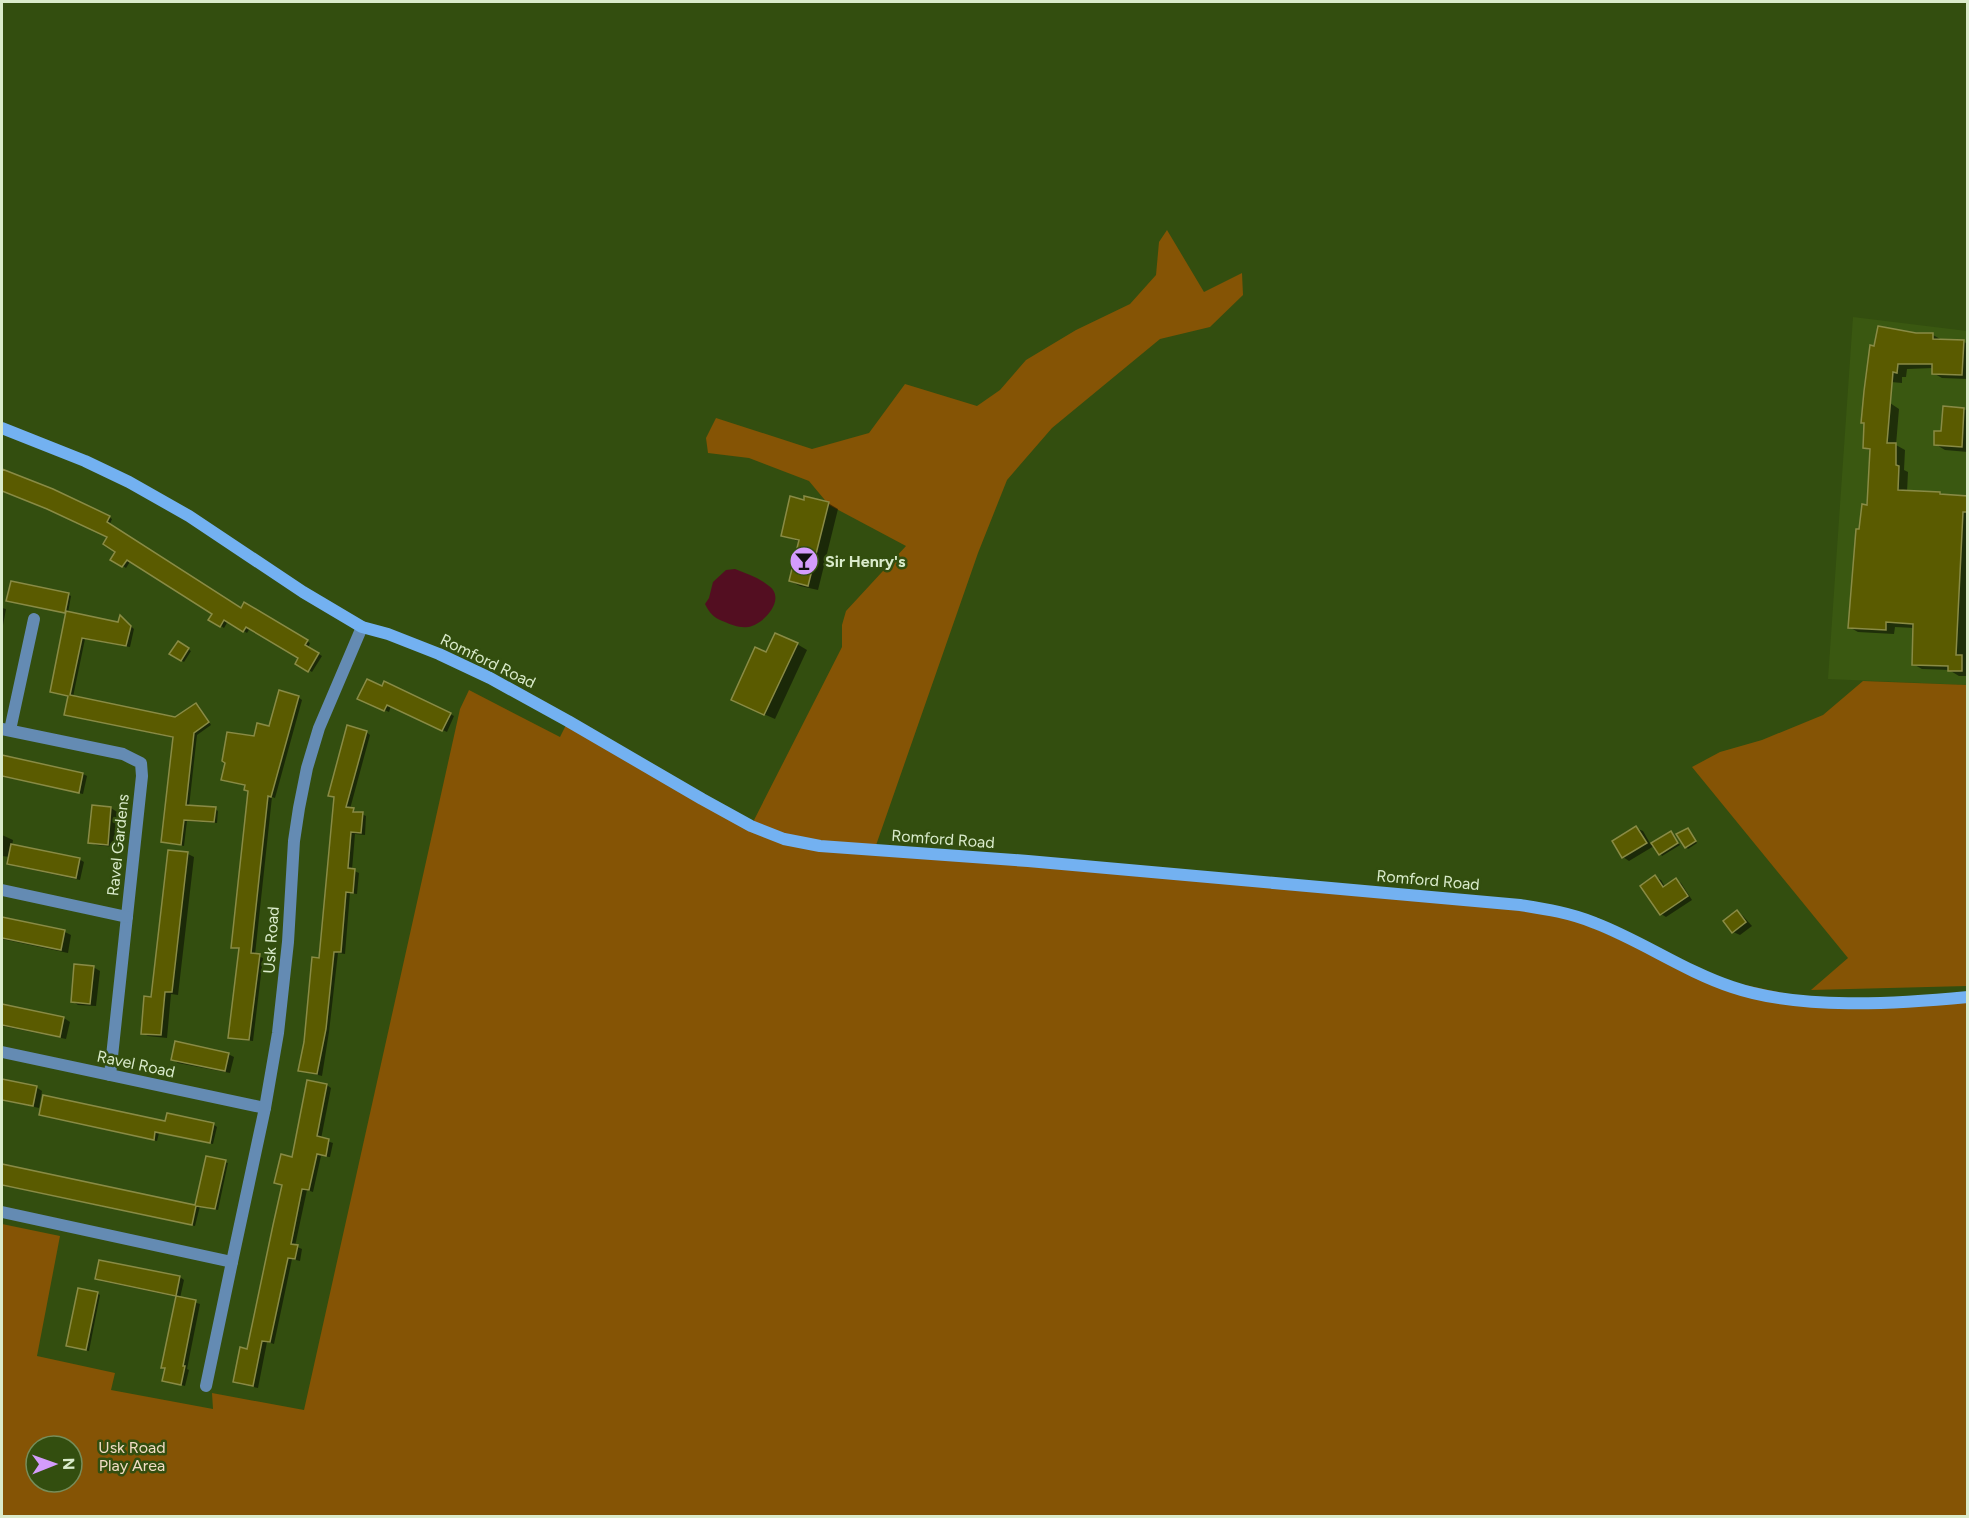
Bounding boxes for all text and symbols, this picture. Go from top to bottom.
bar icon: Sir Henry's [788,545,820,577]
place label: Sir Henry's [825,552,906,571]
street label: Romford Road [437,630,539,692]
street label: Ravel Gardens [103,793,133,897]
street label: Romford Road [891,826,995,852]
street label: Romford Road [1376,866,1480,894]
street label: Usk Road [259,906,283,974]
street label: Ravel Road [95,1046,177,1082]
north arrow [24,1434,84,1494]
park label: Usk Road Play Area [98,1438,166,1475]
text: N [59,1457,78,1470]

